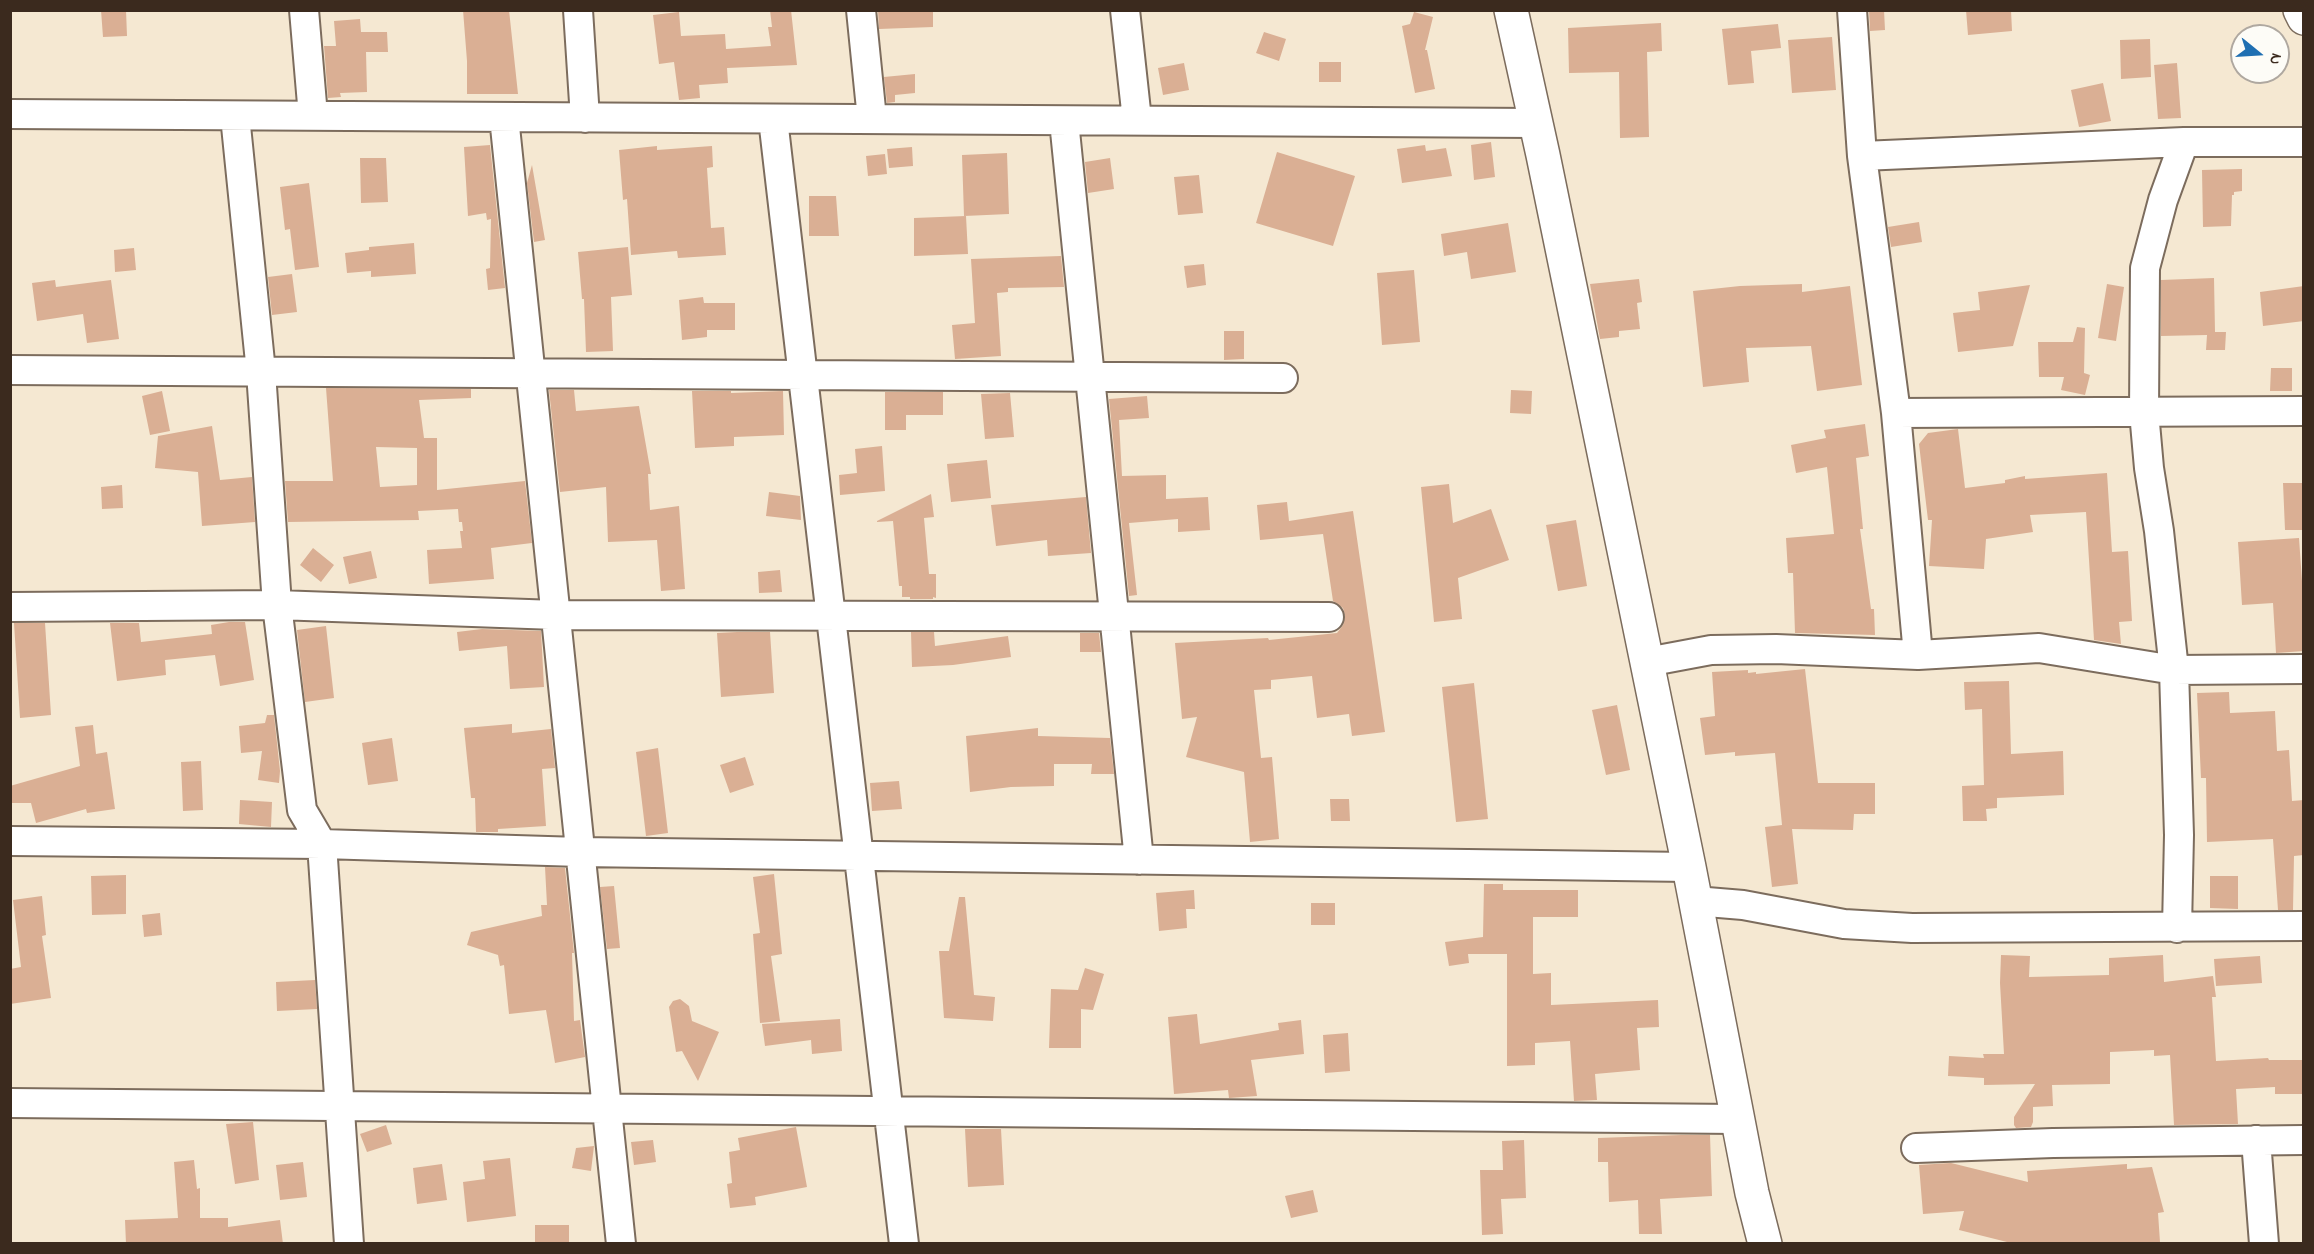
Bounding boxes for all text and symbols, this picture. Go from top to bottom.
north arrow [2230,24,2290,84]
text: N [2262,50,2288,68]

